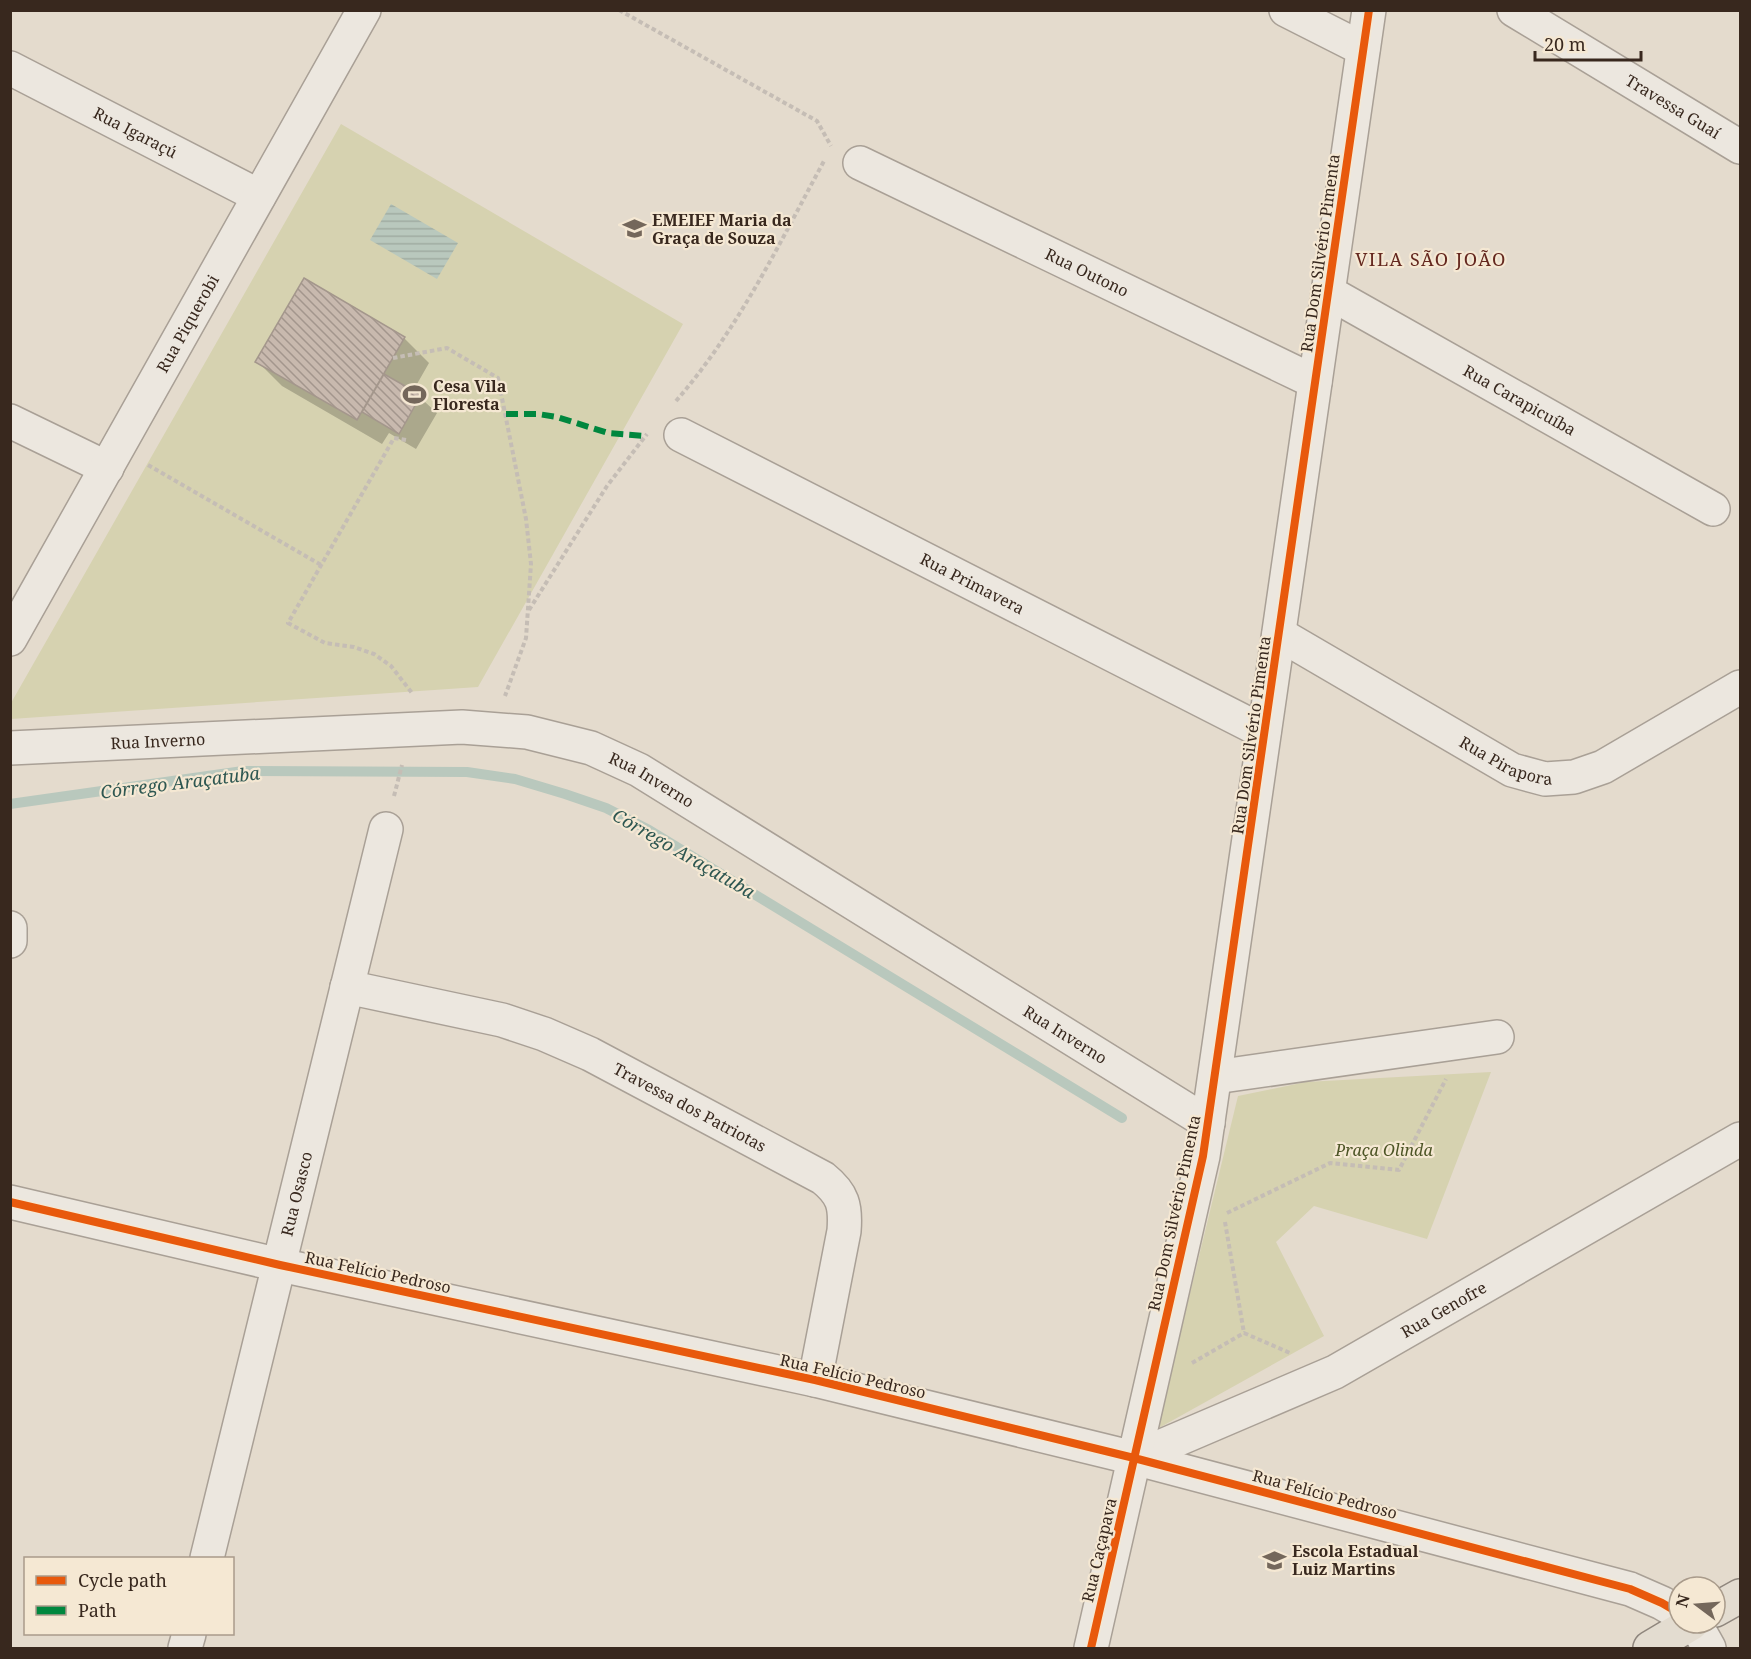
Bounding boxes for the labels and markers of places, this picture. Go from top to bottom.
place label: EMEIEF Maria da Graça de Souza [652,209,792,249]
school or university icon: EMEIEF Maria da Graça de Souza [621,216,647,242]
place label: Cesa Vila Floresta [433,375,507,415]
sports icon: Cesa Vila Floresta [402,382,428,408]
place label: Escola Estadual Luiz Martins [1292,1540,1419,1580]
school or university icon: Escola Estadual Luiz Martins [1261,1547,1287,1573]

